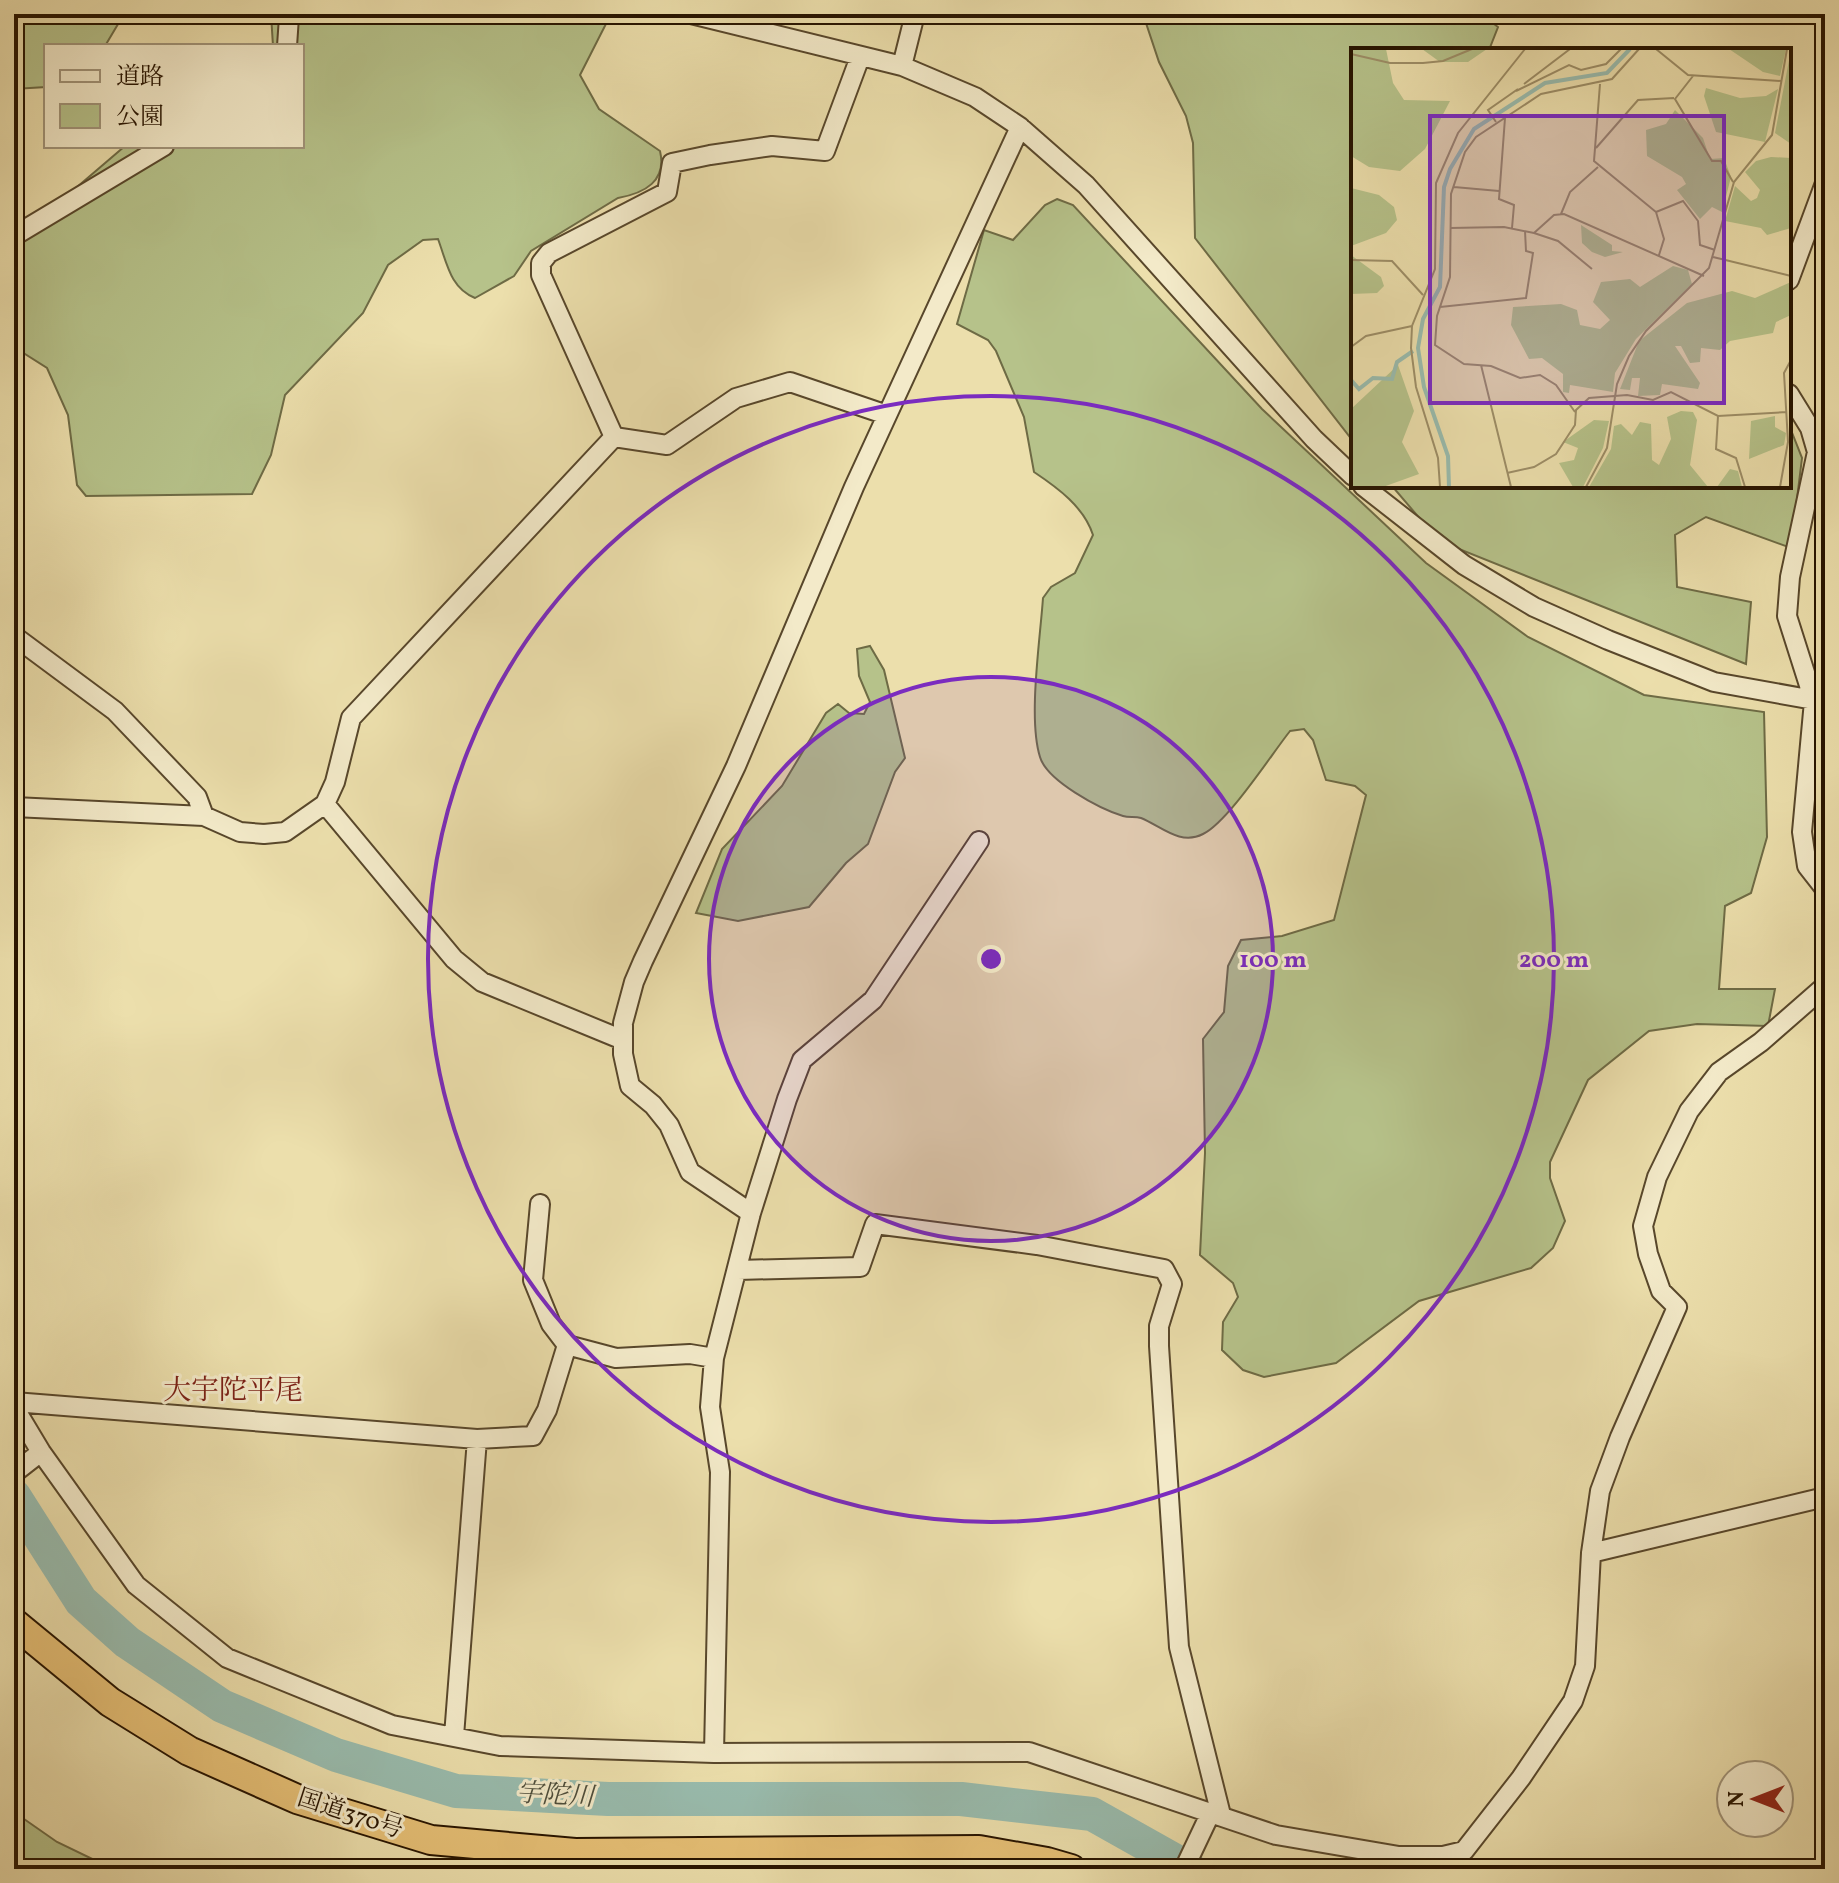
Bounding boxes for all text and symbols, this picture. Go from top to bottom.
legend [44,44,304,148]
inset map [1351,48,1791,488]
text: 道路 [116,61,164,95]
text: 公園 [116,101,164,135]
text: 100 m [1239,944,1307,978]
text: 200 m [1519,944,1589,978]
centre of rings [977,945,1005,973]
district label: 大宇陀平尾 [163,1372,303,1411]
north arrow [1715,1759,1795,1839]
water label: 宇陀川 [515,1776,598,1816]
street label: 国道370号 [293,1782,407,1848]
text: N [1722,1791,1753,1807]

